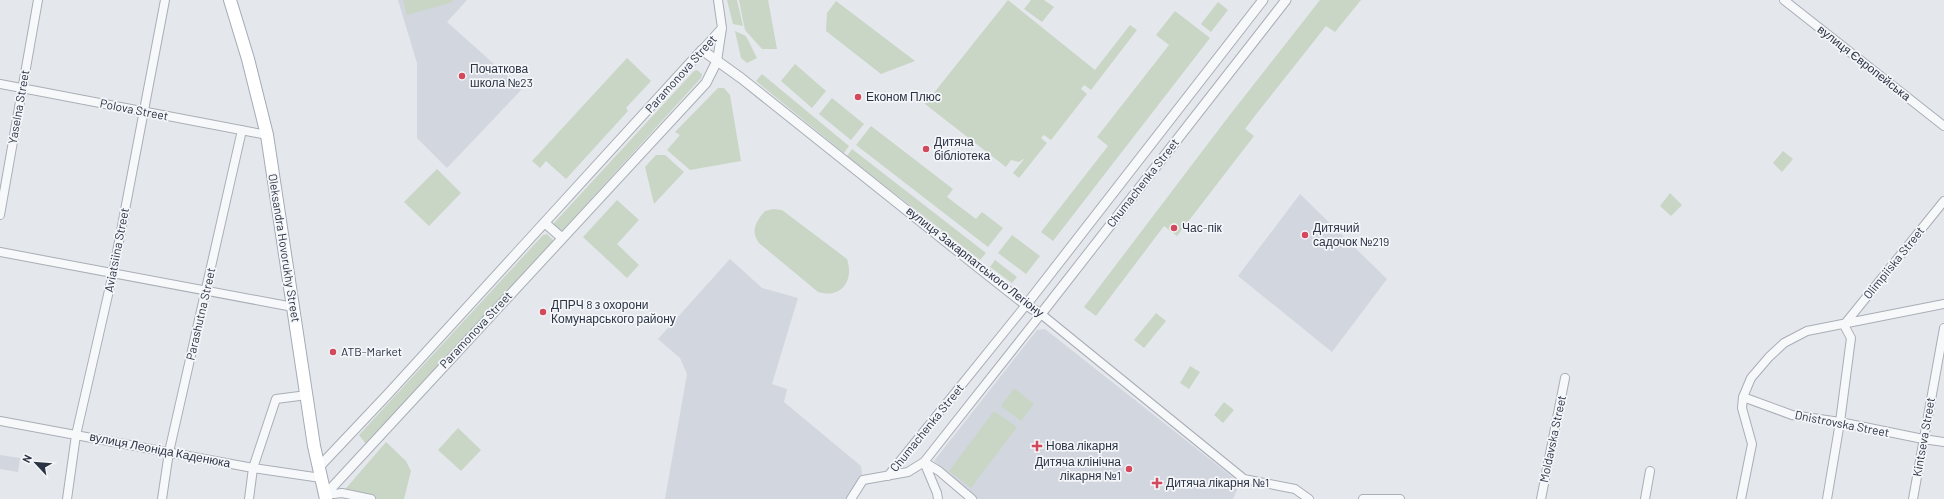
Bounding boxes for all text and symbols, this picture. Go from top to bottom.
street label: вулиця Європейська [1815,22,1914,104]
street label: Paramonova Street [642,32,719,115]
place label: Початкова школа №23 [470,61,533,89]
street label: Yaselna Street [5,69,31,145]
marker: Початкова школа №23 [457,71,467,81]
place label: Економ Плюс [866,89,941,103]
marker: Економ Плюс [853,92,863,102]
street label: Polova Street [99,96,170,123]
place label: Дитяча бібліотека [934,134,991,162]
street label: Chumachenka Street [1103,135,1181,230]
marker: Дитяча бібліотека [921,144,931,154]
street label: Oleksandra Hovorukhy Street [266,172,304,323]
street label: вулиця Закарпатського Легіону [903,203,1047,320]
street label: Aviatsiina Street [101,206,131,293]
place label: Час-пік [1182,220,1223,234]
place label: Дитячий садочок №219 [1313,220,1389,249]
marker: Час-пік [1169,223,1179,233]
street label: Olimpiiska Street [1860,223,1927,301]
marker: Дитячий садочок №219 [1300,230,1310,240]
street label: Parashutna Street [183,266,217,361]
street label: Paramonova Street [436,288,514,371]
place label: ДПРЧ 8 з охорони Комунарського району [551,297,676,326]
marker: ДПРЧ 8 з охорони Комунарського району [538,307,548,317]
place label: ATB-Market [341,344,402,358]
marker: ATB-Market [328,347,338,357]
street label: Chumachenka Street [887,381,966,474]
street label: Moldavska Street [1536,394,1568,484]
street label: Kintseva Street [1909,396,1937,477]
street label: Dnistrovska Street [1794,407,1891,439]
street label: вулиця Леоніда Каденюка [88,428,232,471]
place label: Нова лікарня [1046,438,1118,453]
marker: Нова лікарня [1031,440,1043,452]
north arrow [16,443,56,483]
text: N [19,452,34,465]
place label: Дитяча клінічна лікарня №1 [1035,454,1121,483]
marker: Дитяча клінічна лікарня №1 [1124,464,1134,474]
place label: Дитяча лікарня №1 [1166,475,1269,490]
marker: Дитяча лікарня №1 [1151,477,1163,489]

